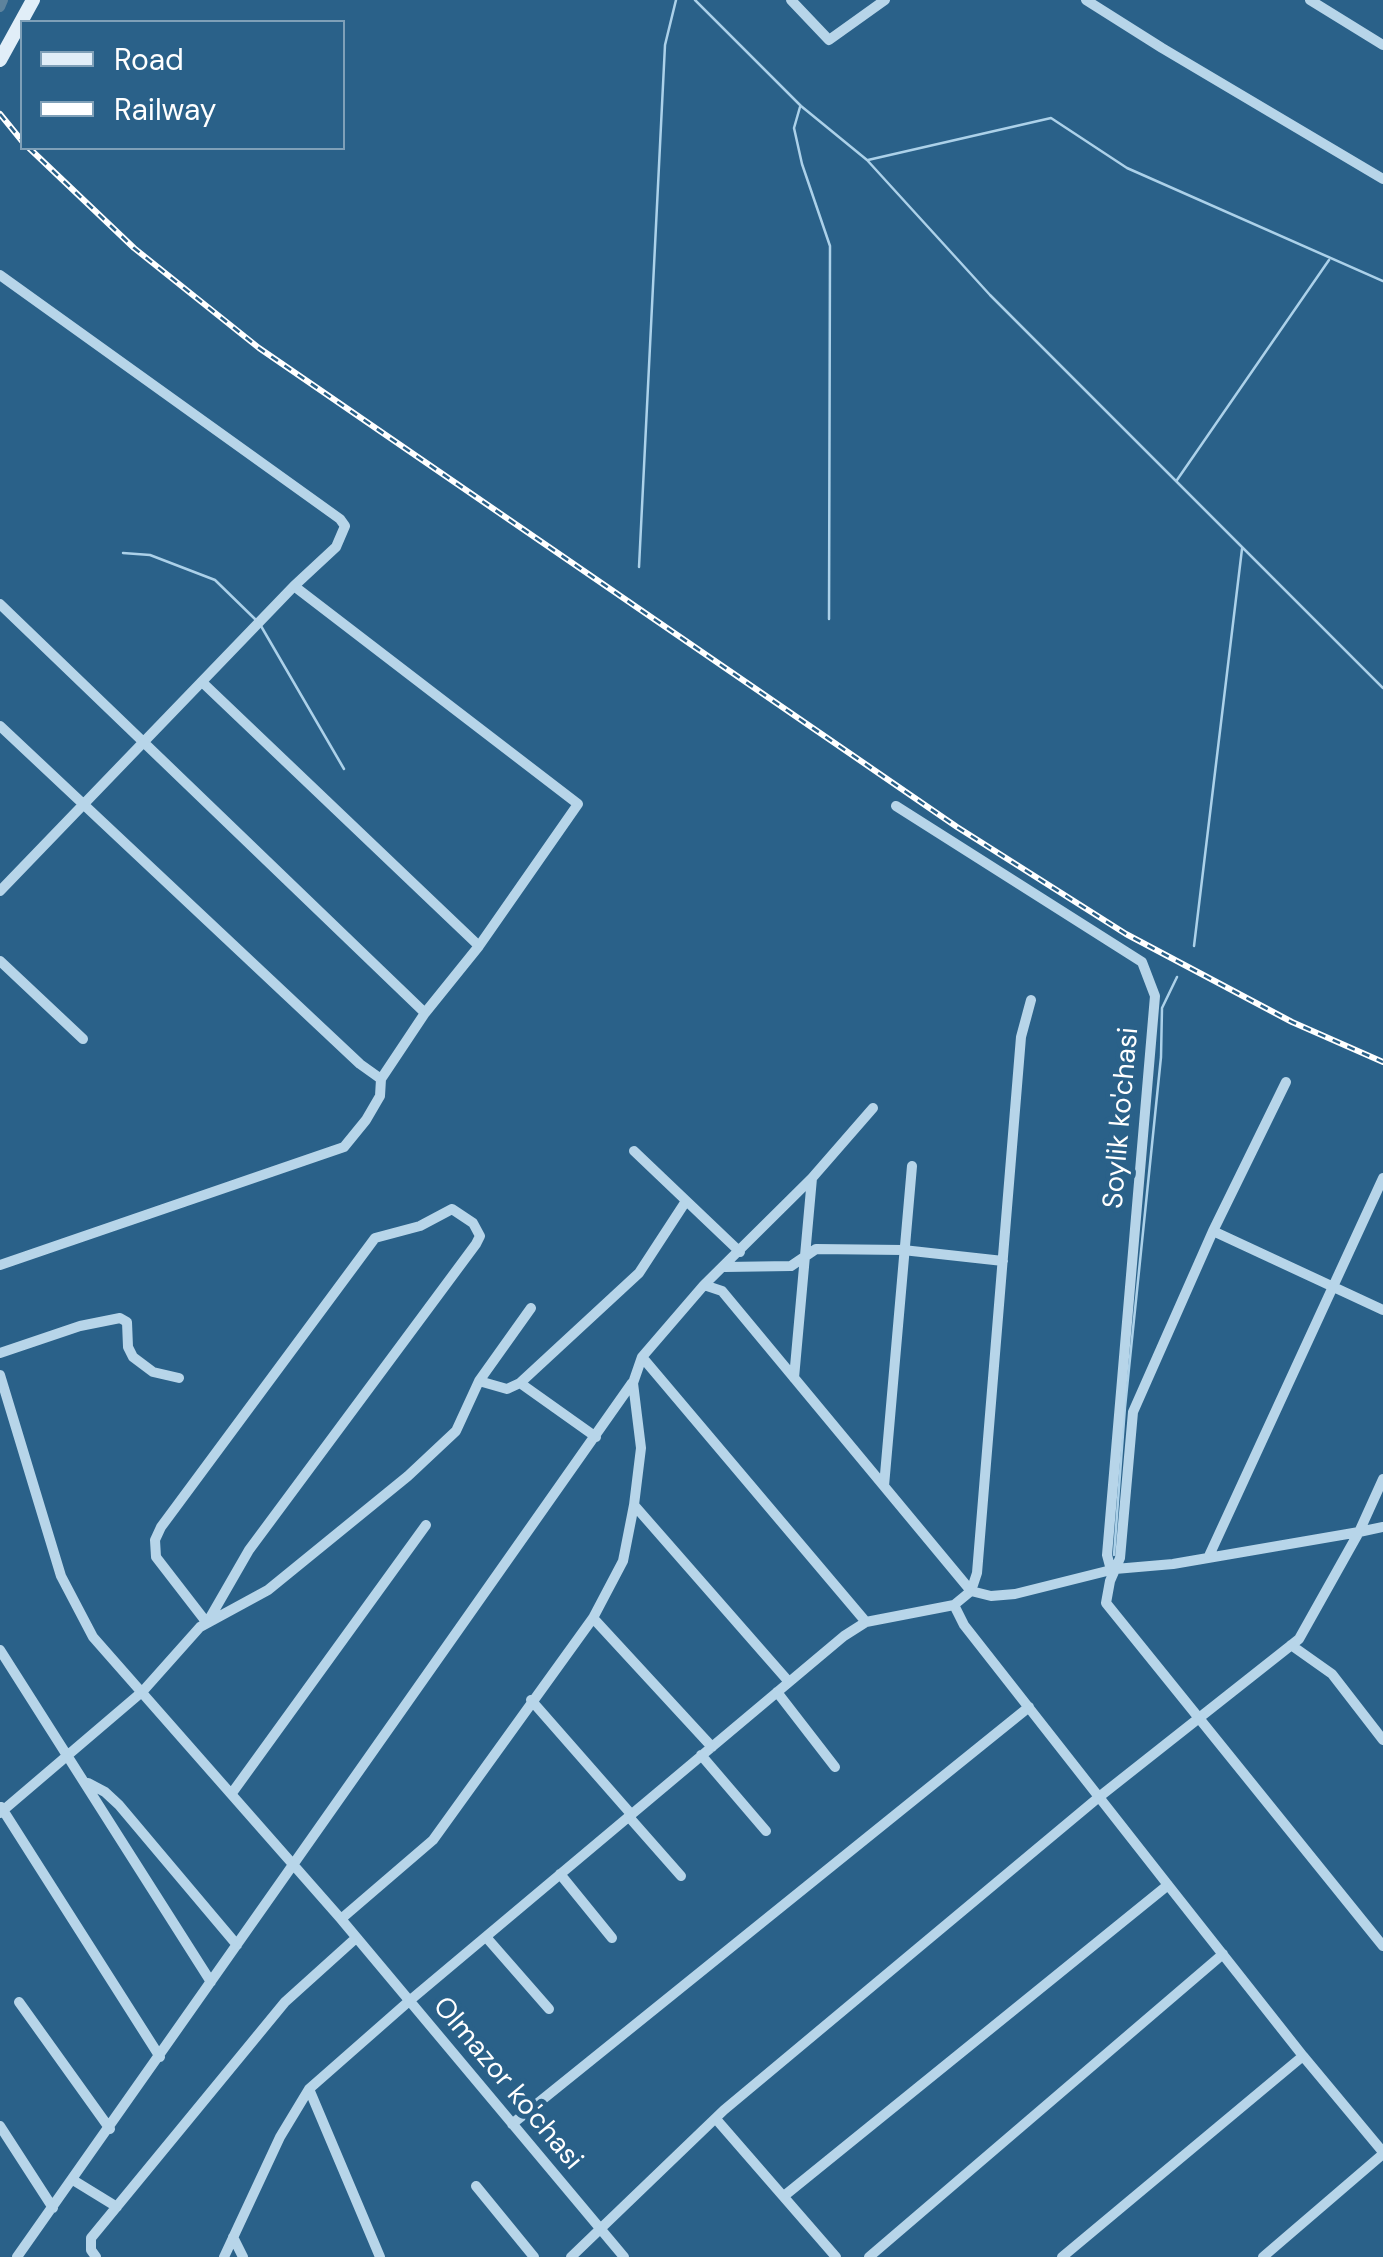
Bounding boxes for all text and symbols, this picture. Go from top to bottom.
legend [20,20,345,150]
text: Road [114,40,184,79]
text: Railway [114,90,217,129]
street label: Soylik ko'chasi [1097,1026,1147,1210]
street label: Olmazor ko'chasi [425,1991,589,2177]

